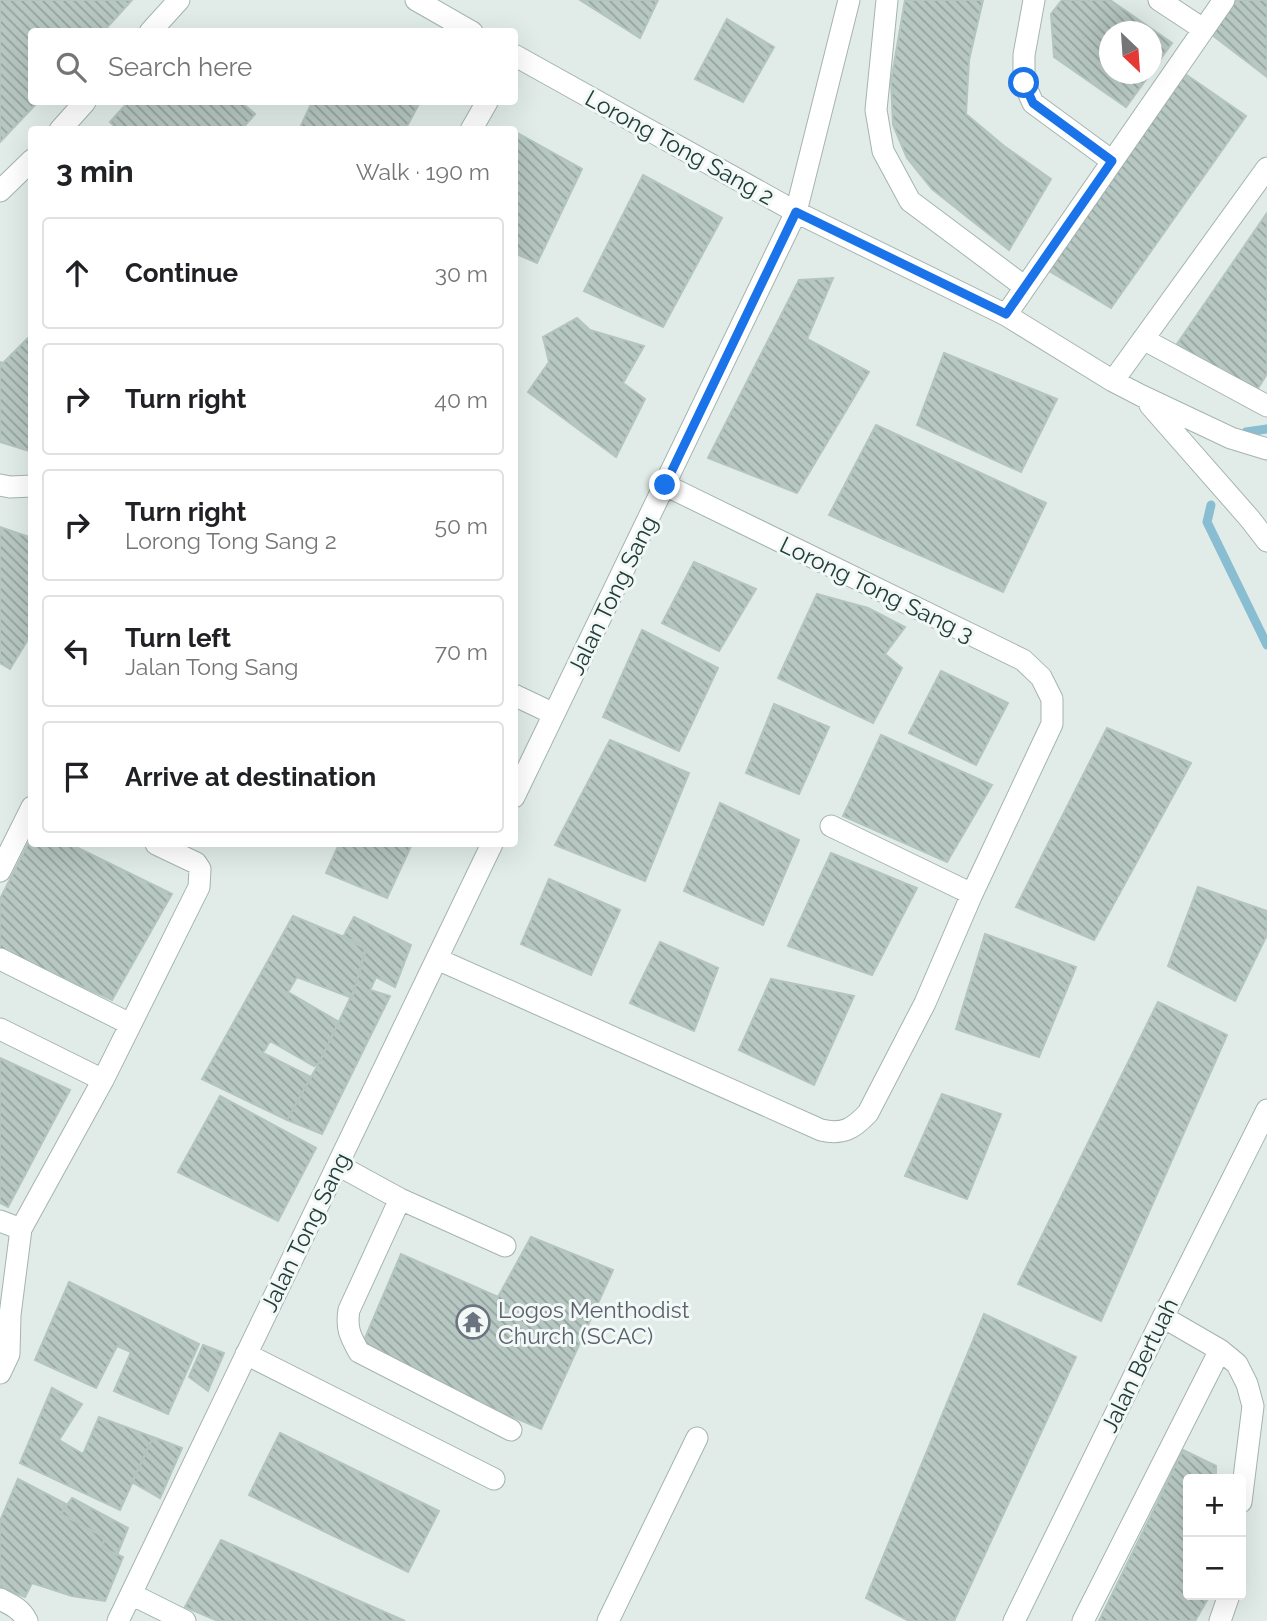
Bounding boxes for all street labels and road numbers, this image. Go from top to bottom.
street label: Lorong Tong Sang 2 [581,84,779,210]
street label: Jalan Tong Sang [562,511,662,679]
street label: Lorong Tong Sang 3 [776,530,978,648]
street label: Jalan Tong Sang [255,1148,355,1316]
street label: Jalan Bertuah [1095,1294,1183,1436]

